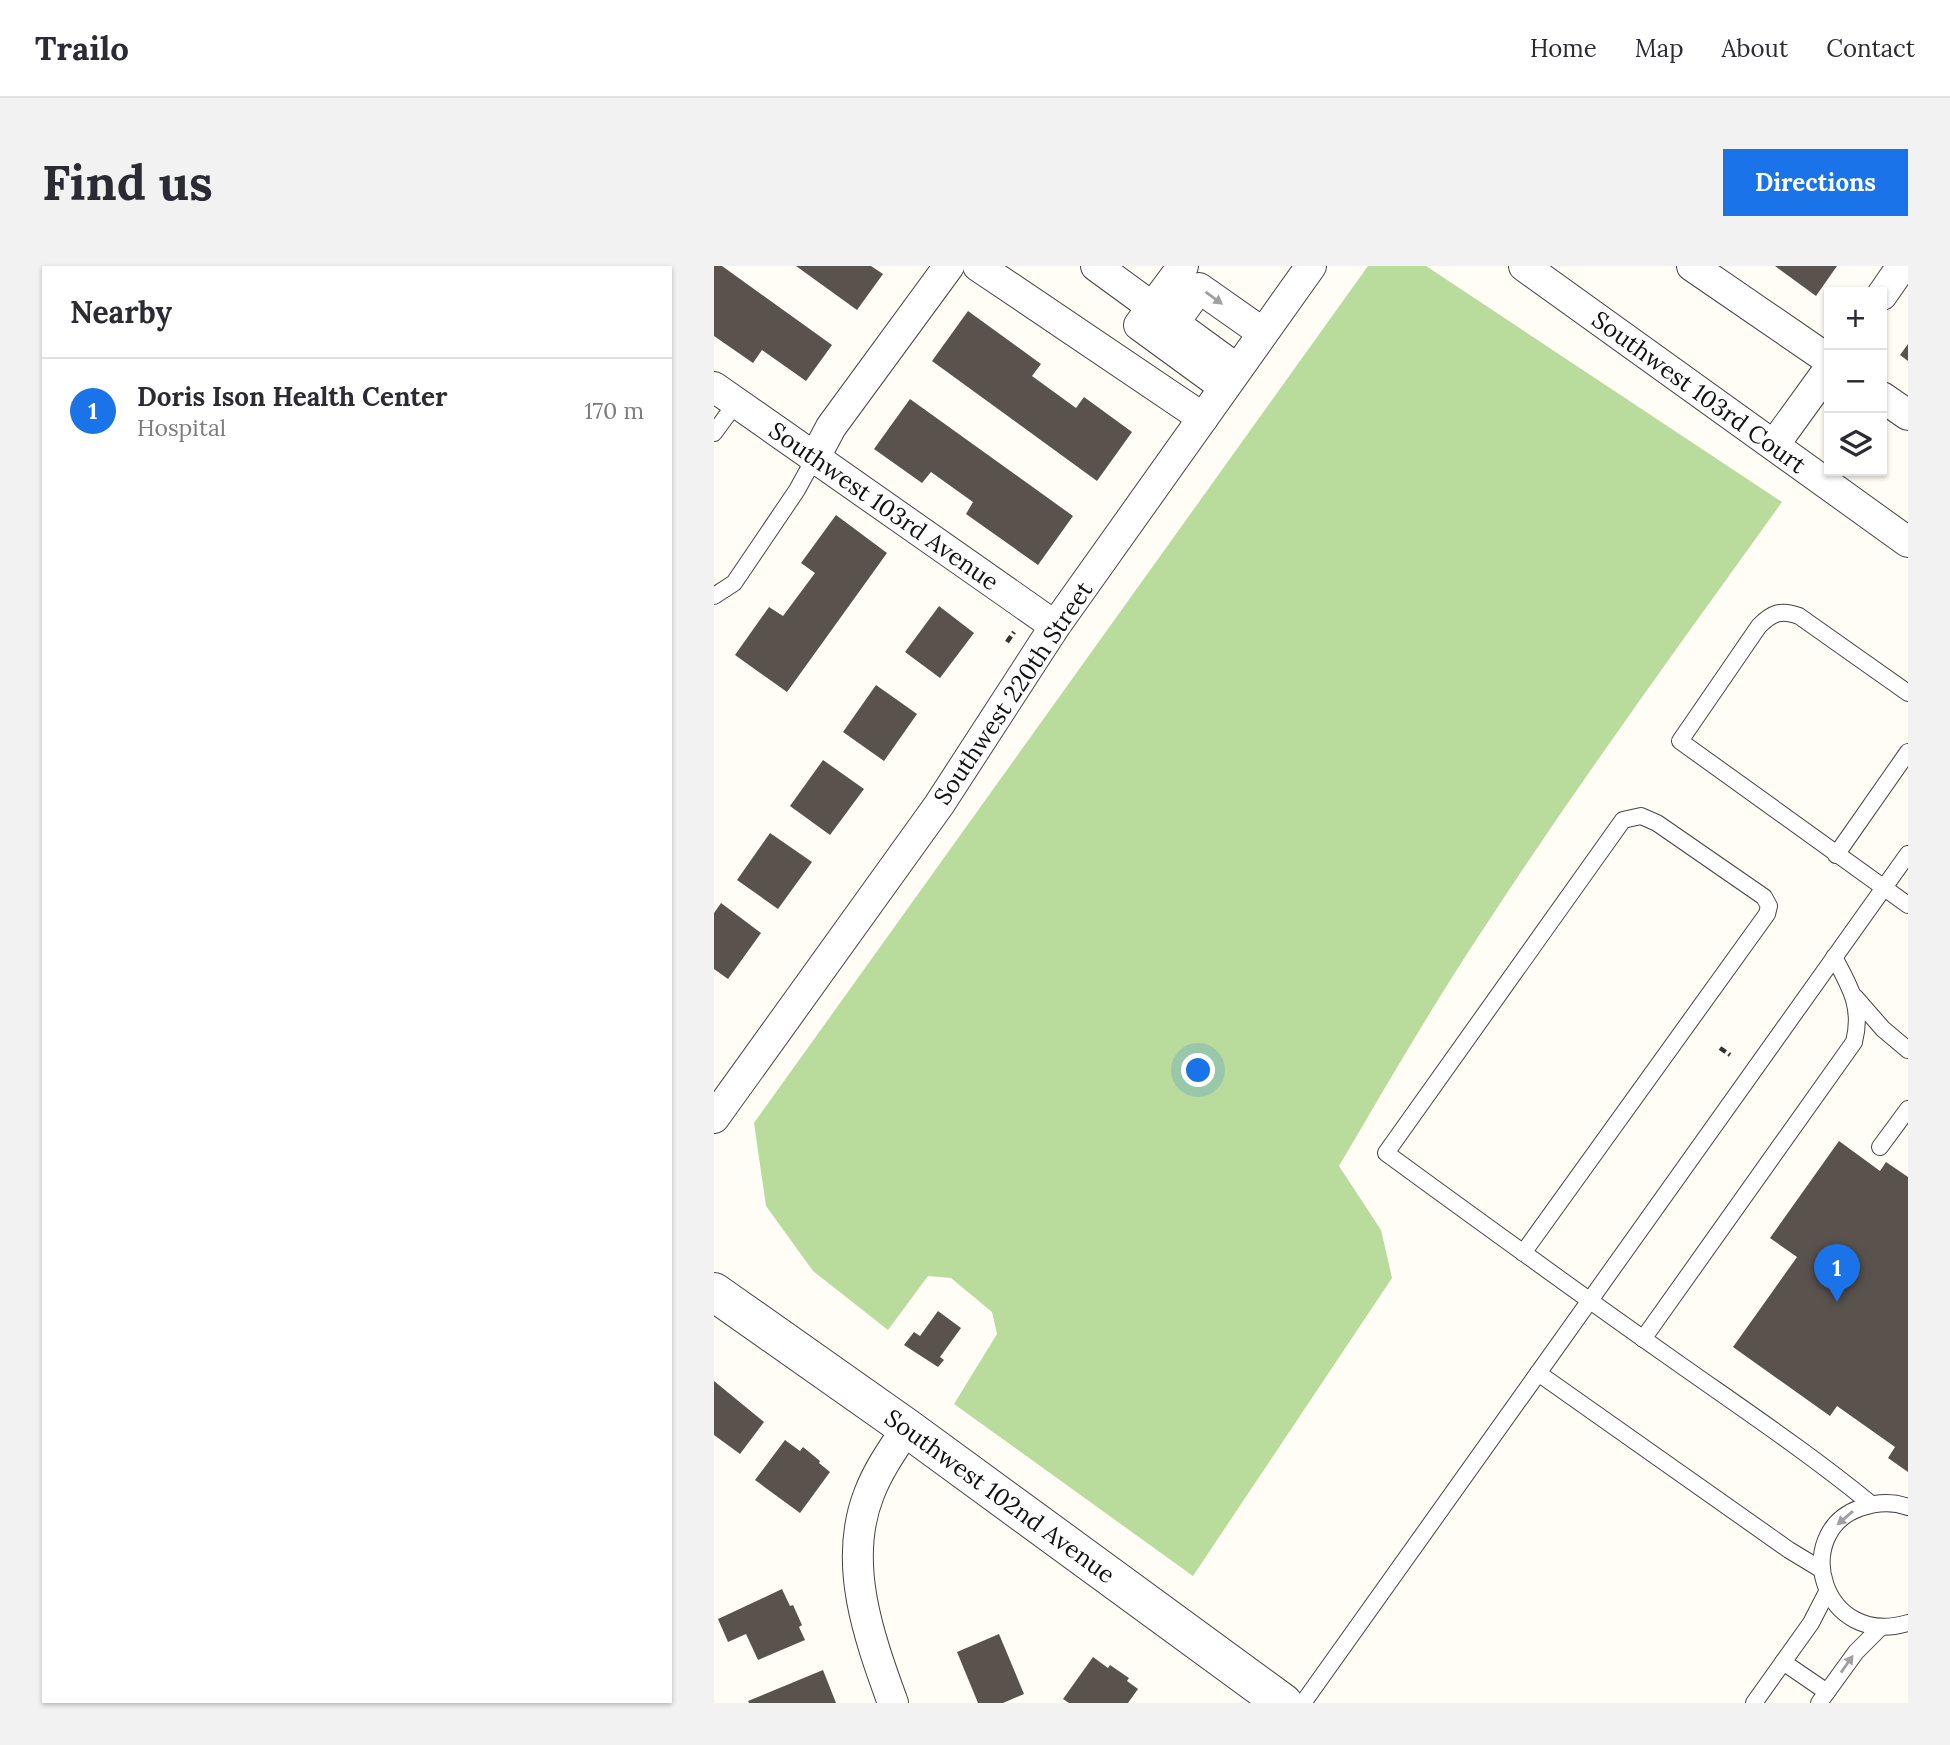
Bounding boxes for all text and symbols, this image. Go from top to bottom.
text: Trailo [35,27,129,69]
text: Home [1530,33,1597,64]
text: Map [1635,33,1684,64]
text: About [1722,33,1788,64]
text: Contact [1826,33,1915,64]
button: Directions [1723,149,1908,216]
text: Find us [42,151,213,213]
map controls [1824,287,1887,476]
button: + [1824,287,1887,350]
one-way arrow [1205,291,1223,305]
text: Nearby [70,293,172,331]
street label: Southwest 103rd Court [1586,304,1813,481]
button: − [1824,350,1887,413]
text: Doris Ison Health Center [137,380,448,413]
text: 1 [88,396,98,425]
text: 170 m [584,396,644,425]
text: Hospital [137,413,226,442]
button: layers [1824,413,1887,476]
street label: Southwest 103rd Avenue [763,415,1005,597]
street label: Southwest 220th Street [927,575,1100,811]
your location [1181,1053,1215,1087]
pin: 1 [1814,1244,1860,1302]
street label: Southwest 102nd Avenue [879,1402,1121,1590]
one-way arrow [1836,1510,1854,1526]
one-way arrow [1840,1655,1854,1673]

